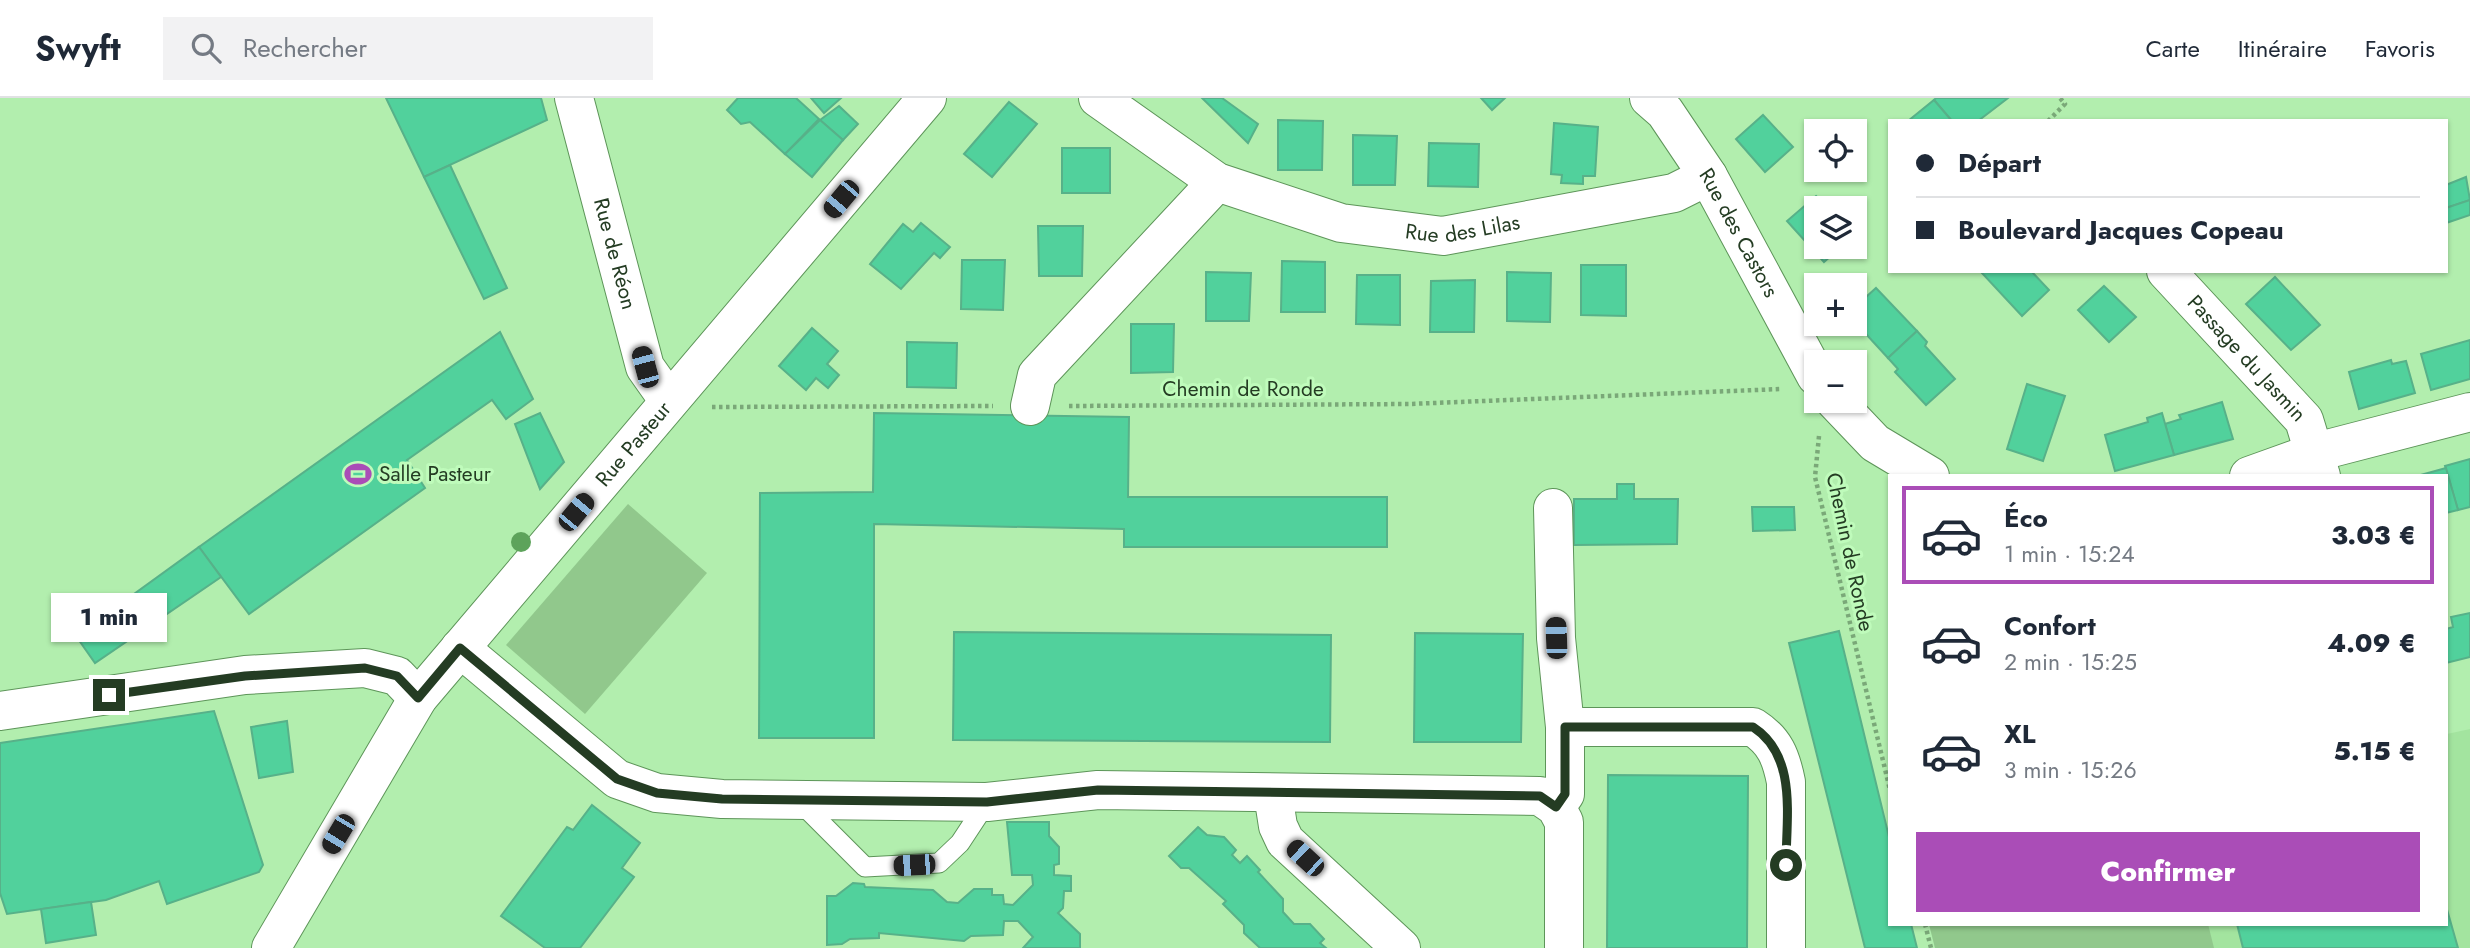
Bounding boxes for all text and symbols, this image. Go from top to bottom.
search box [163,17,653,80]
text: Swyft [35,25,121,72]
icon: search [187,29,225,67]
text: Rechercher [243,29,367,67]
text: Carte [2145,31,2200,66]
text: Itinéraire [2238,31,2327,66]
text: Favoris [2365,31,2435,66]
map controls [1804,119,1867,413]
button: locate [1804,119,1867,182]
text: Départ [1958,144,2041,182]
street label: Rue des Castors [1692,162,1786,303]
car [820,176,863,222]
street label: Rue de Réon [586,195,644,313]
button: layers [1804,196,1867,259]
street label: Rue des Lilas [1403,207,1522,251]
text: Boulevard Jacques Copeau [1958,211,2284,249]
button: + [1804,273,1867,336]
street label: Passage du Jasmin [2180,288,2313,428]
car [630,344,661,390]
button: − [1804,350,1867,413]
street label: Chemin de Ronde [1162,374,1324,404]
street label: Rue Pasteur [588,394,679,493]
sports icon: Salle Pasteur [343,459,373,489]
place label: Salle Pasteur [379,459,492,489]
street label: Chemin de Ronde [1819,470,1882,634]
car [555,489,598,535]
text: Éco [2004,499,2048,537]
icon: car [1920,504,1983,567]
text: 3.03 € [2331,516,2416,554]
text: 1 min · 15:24 [2004,537,2135,571]
callout: 1 min [51,594,167,642]
text: 1 min [80,600,138,634]
text: Confort [2004,607,2096,645]
icon: car [1920,612,1983,675]
car [1545,617,1568,659]
text: 4.09 € [2327,624,2416,662]
text: 2 min · 15:25 [2004,645,2137,679]
route end [93,679,125,711]
text: XL [2004,715,2036,753]
icon: car [1920,720,1983,783]
text: 5.15 € [2334,732,2416,770]
text: 3 min · 15:26 [2004,753,2137,787]
car [319,811,358,857]
button: Confirmer [1916,832,2420,912]
car [1283,836,1328,880]
route start [1770,849,1802,881]
car [893,853,936,877]

